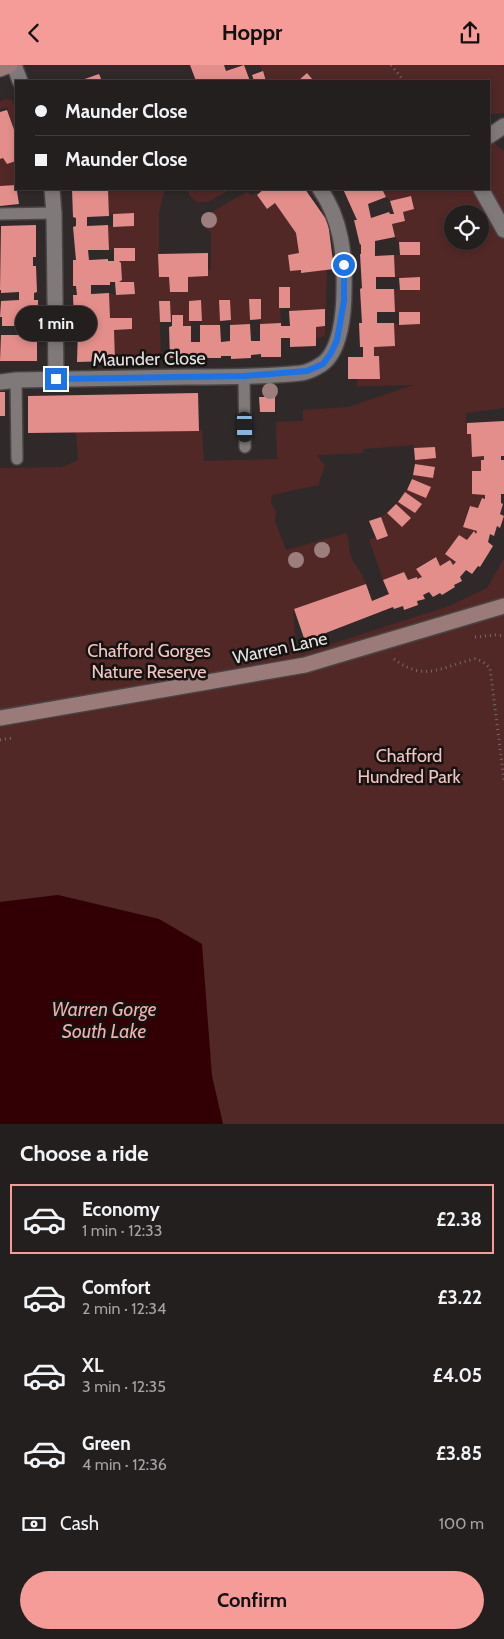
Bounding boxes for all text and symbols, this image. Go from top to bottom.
icon: back [20,19,48,47]
text: Hoppr [222,19,282,46]
icon: share [456,19,484,47]
text: Maunder Close [65,100,187,123]
text: Maunder Close [65,148,187,171]
map controls [444,205,489,250]
button: locate [444,205,489,250]
route start [333,254,355,276]
callout: 1 min [15,307,97,341]
text: 1 min [38,314,74,333]
street label: Maunder Close [92,347,206,371]
route end [45,368,67,390]
car [237,412,252,442]
street label: Warren Lane [231,627,329,669]
park label: Chafford Gorges Nature Reserve [87,640,211,683]
park label: Chafford Hundred Park [357,745,461,788]
water label: Warren Gorge South Lake [51,998,157,1043]
text: Choose a ride [20,1140,149,1167]
icon: car [22,1197,67,1242]
text: Economy [82,1198,160,1221]
text: £2.38 [436,1208,482,1231]
text: 1 min · 12:33 [82,1221,162,1240]
icon: car [22,1275,67,1320]
text: Comfort [82,1276,151,1299]
text: £3.22 [438,1286,482,1309]
text: 2 min · 12:34 [82,1299,166,1318]
icon: car [22,1353,67,1398]
text: XL [82,1354,103,1377]
text: £4.05 [433,1364,482,1387]
text: 3 min · 12:35 [82,1377,166,1396]
icon: car [22,1431,67,1476]
text: Green [82,1432,131,1455]
text: £3.85 [436,1442,482,1465]
text: 4 min · 12:36 [82,1455,167,1474]
icon: cash [20,1510,48,1538]
text: Cash [60,1512,99,1535]
text: 100 m [439,1514,484,1533]
button: Confirm [20,1571,484,1629]

